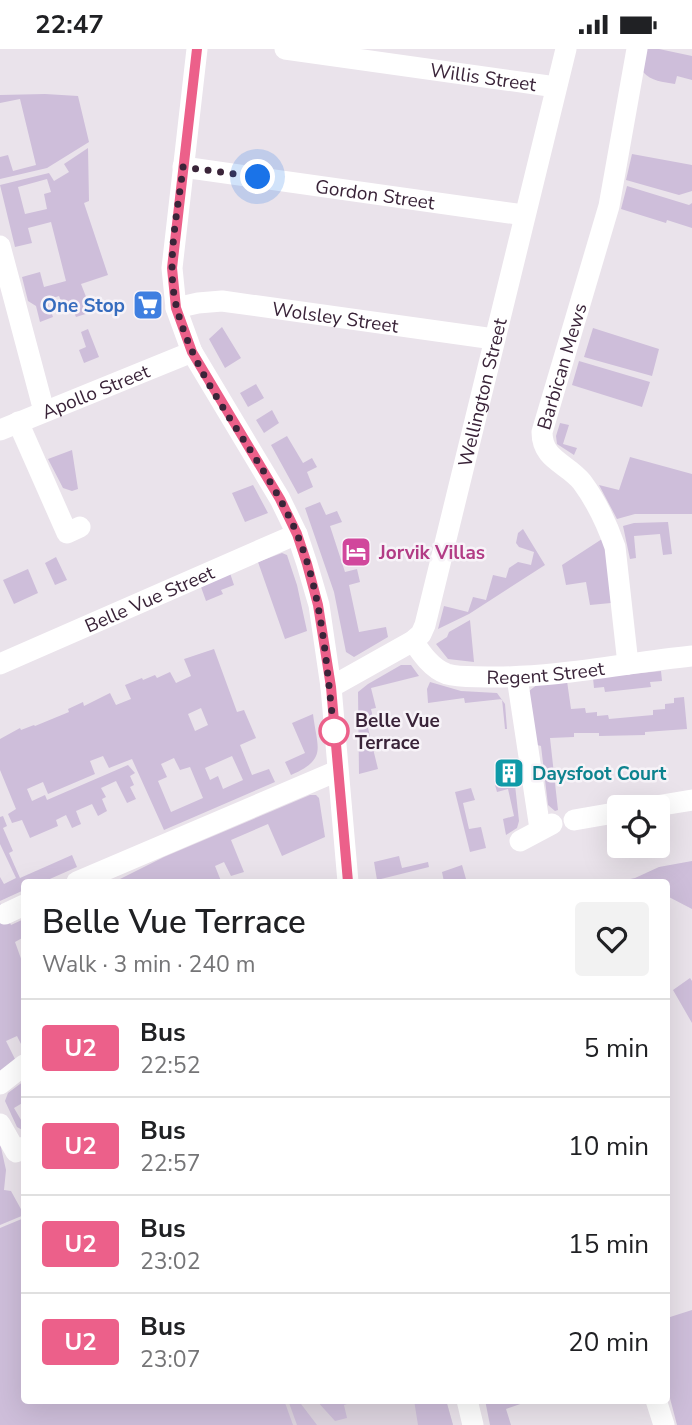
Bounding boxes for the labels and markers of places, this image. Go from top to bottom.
supermarket icon: One Stop [131,288,165,322]
place label: One Stop [42,293,125,319]
hotel icon: Jorvik Villas [339,535,373,569]
place label: Jorvik Villas [378,540,485,566]
place label: Belle Vue Terrace [355,708,440,756]
marker: Belle Vue Terrace [319,716,349,746]
building icon: Daysfoot Court [492,756,526,790]
place label: Daysfoot Court [532,761,667,787]

